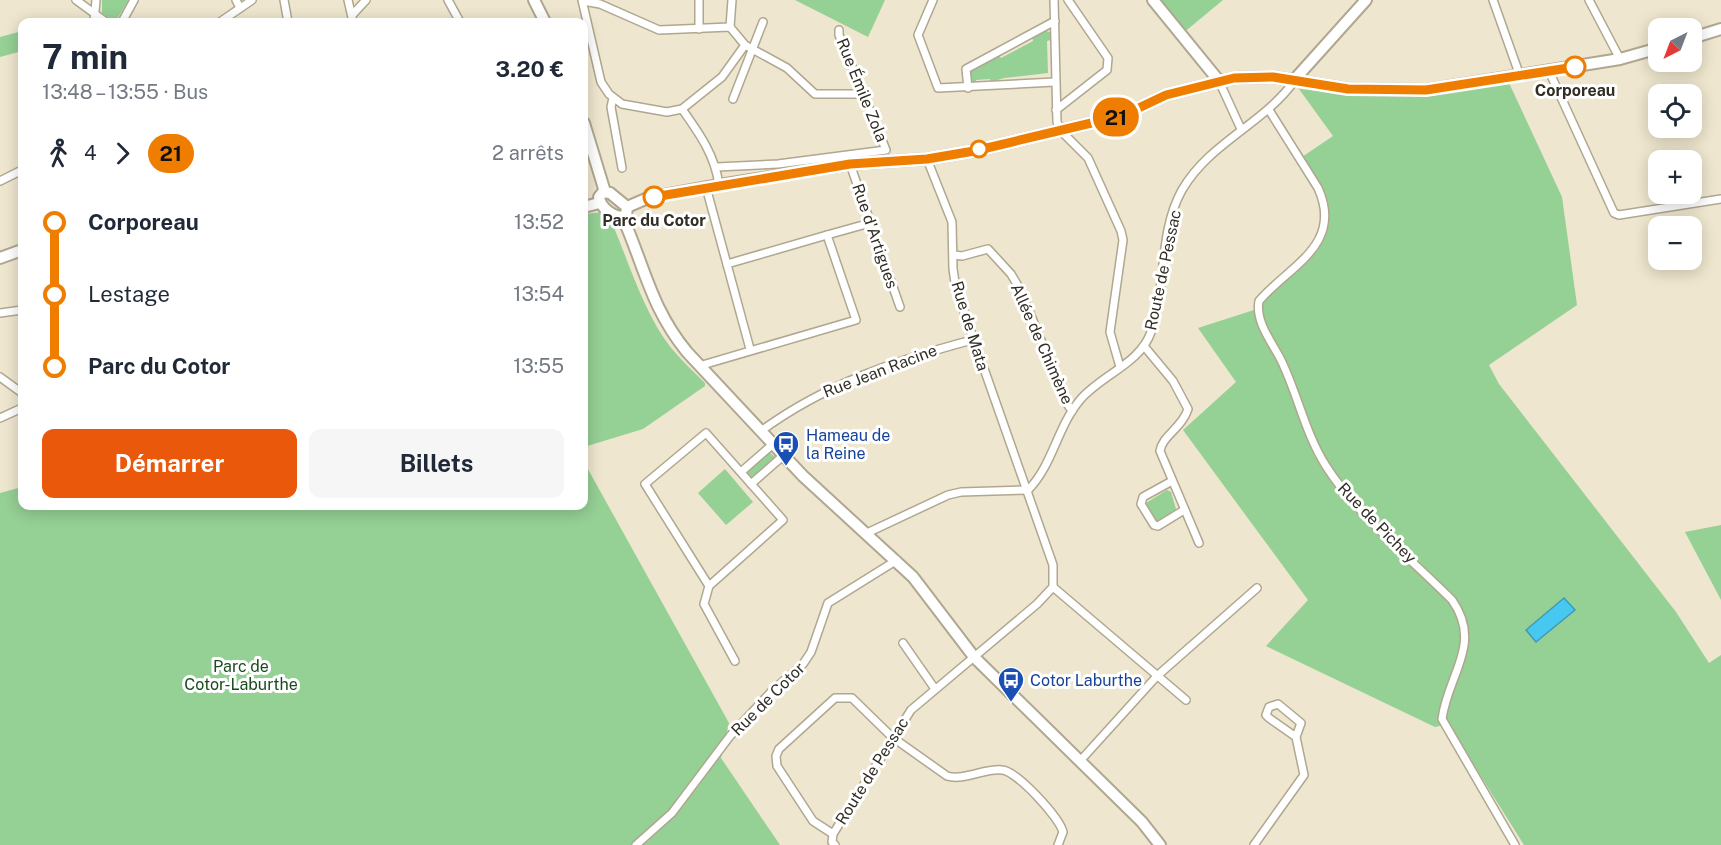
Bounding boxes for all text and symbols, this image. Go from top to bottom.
north arrow [1648,18,1702,72]
map controls [1648,18,1702,270]
street label: Rue Émile Zola [833,35,892,145]
text: 7 min [42,38,128,76]
text: 3.20 € [496,56,564,82]
marker: Corporeau [1564,56,1586,78]
text: 13:48 – 13:55 · Bus [42,80,208,104]
place label: Corporeau [1535,81,1615,100]
button: locate [1648,84,1702,138]
line badge: 21 [1089,98,1143,136]
text: 21 [1105,105,1127,130]
icon: walk [42,137,75,170]
icon: forward [106,137,139,170]
unlabelled marker [970,140,988,158]
text: 4 [84,141,97,165]
text: 21 [160,141,182,166]
text: 2 arrêts [492,141,564,165]
button: + [1648,150,1702,204]
street label: Rue d'Artigues [848,181,902,291]
marker: Parc du Cotor [643,186,665,208]
street label: Route de Pessac [1141,208,1185,332]
text: Corporeau [88,209,199,235]
text: 13:52 [514,210,564,234]
place label: Parc du Cotor [602,211,706,230]
button: − [1648,216,1702,270]
street label: Rue de Mata [947,279,993,373]
text: Lestage [88,281,170,307]
street label: Allée de Chimène [1007,281,1077,407]
text: 13:54 [513,282,564,306]
street label: Rue Jean Racine [820,341,940,401]
text: Parc du Cotor [88,353,230,379]
text: 13:55 [513,354,564,378]
place label: Hameau de la Reine [806,426,890,463]
button: Démarrer [42,429,297,498]
button: Billets [309,429,564,498]
bus stop icon: Hameau de la Reine [771,429,801,467]
street label: Rue de Pichey [1334,479,1420,567]
park label: Parc de Cotor-Laburthe [184,657,298,694]
street label: Rue de Cotor [727,658,809,740]
bus stop icon: Cotor Laburthe [996,665,1026,703]
place label: Cotor Laburthe [1030,671,1142,690]
street label: Route de Pessac [831,714,913,828]

